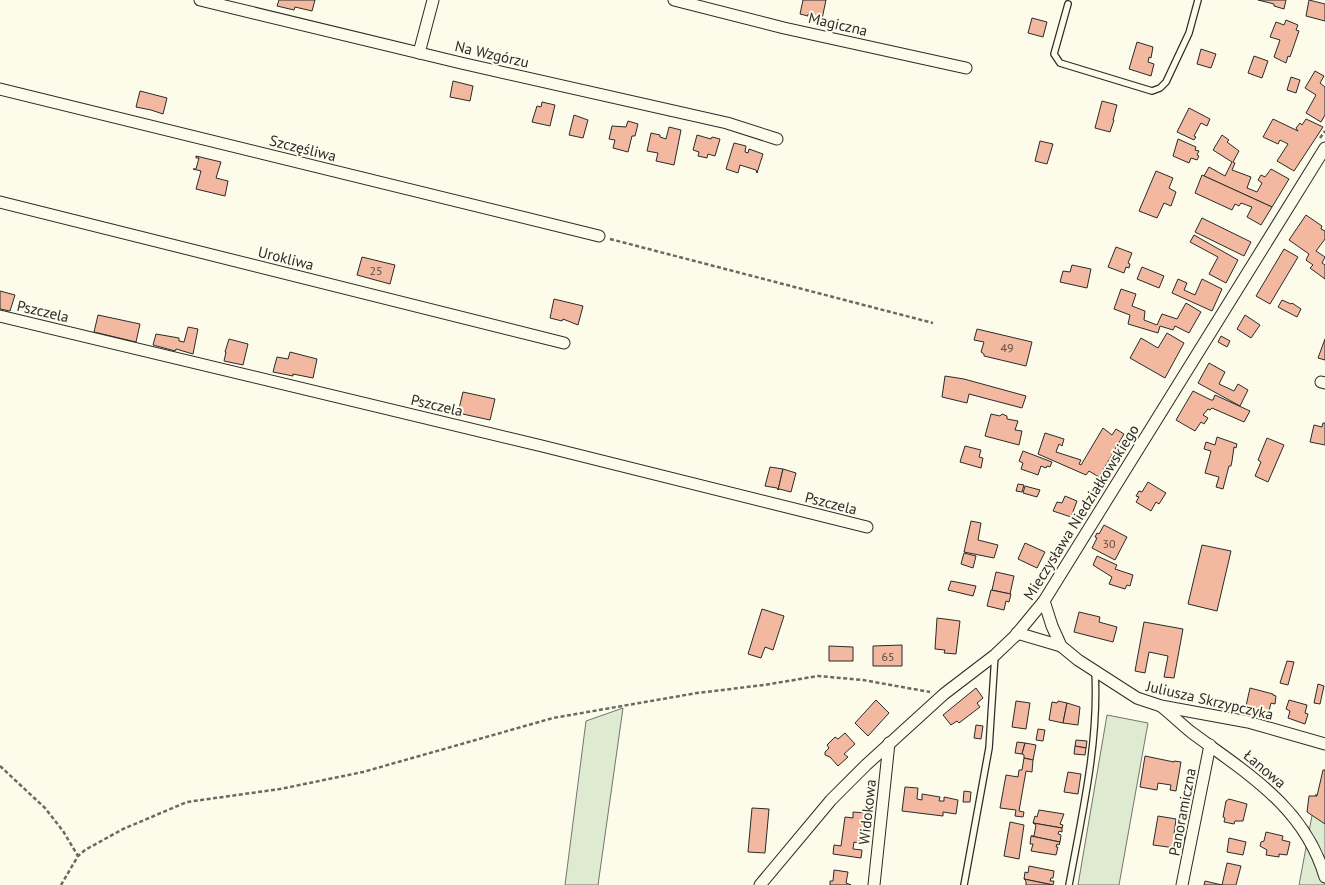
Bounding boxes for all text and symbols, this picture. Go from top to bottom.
street label: Magiczna [807,8,869,40]
street label: Na Wzgórzu [453,36,531,72]
street label: Szczęśliwa [268,131,338,165]
street label: Urokliwa [256,242,316,274]
house number: 25 [369,263,383,278]
street label: Pszczela [15,296,71,326]
house number: 49 [1000,340,1014,355]
street label: Pszczela [409,390,465,420]
street label: Mieczysława Niedziałkowskiego [1019,421,1143,603]
street label: Pszczela [803,487,859,519]
house number: 30 [1102,536,1116,551]
house number: 65 [881,649,895,664]
street label: Juliusza Skrzypczyka [1144,676,1275,724]
street label: Łanowa [1240,746,1290,792]
street label: Panoramiczna [1164,766,1200,858]
street label: Widokowa [854,778,880,846]

